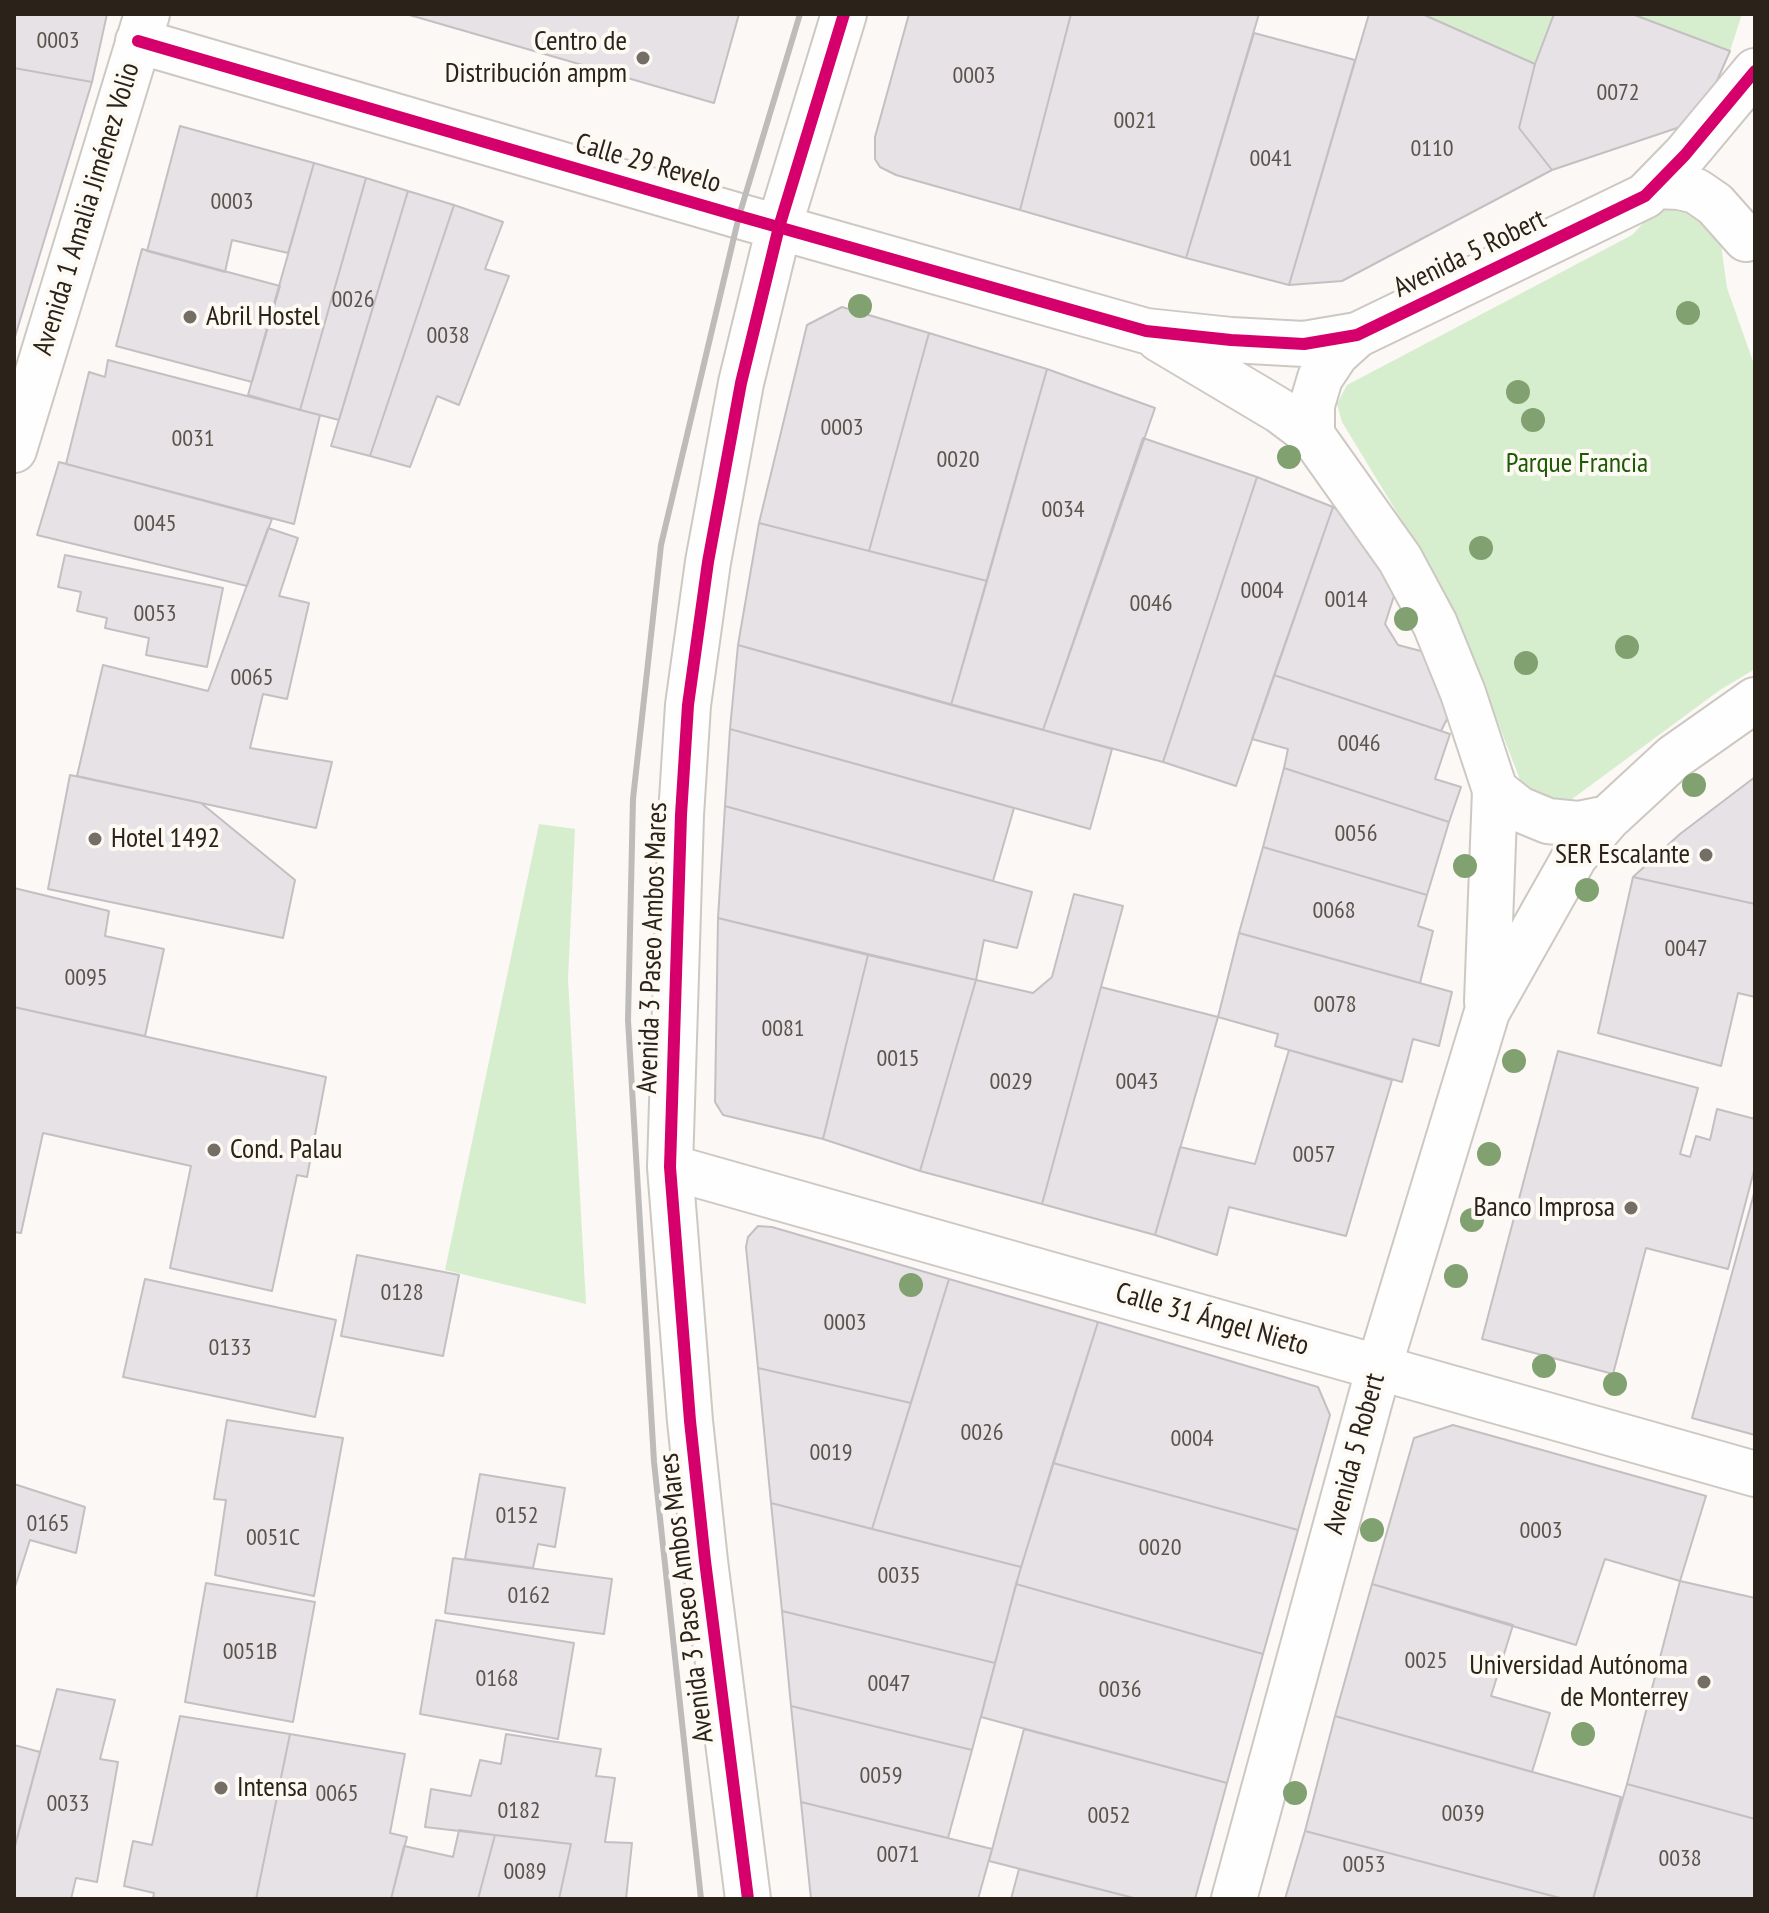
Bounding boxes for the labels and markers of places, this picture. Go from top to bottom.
place label: Centro de Distribución ampm [445,25,627,91]
marker: Centro de Distribución ampm [634,49,652,67]
place label: Abril Hostel [206,300,320,334]
marker: Abril Hostel [181,308,199,326]
place label: Hotel 1492 [111,822,220,856]
marker: Hotel 1492 [86,830,104,848]
place label: SER Escalante [1555,838,1690,872]
marker: SER Escalante [1697,846,1715,864]
place label: Cond. Palau [230,1133,342,1167]
marker: Cond. Palau [205,1141,223,1159]
place label: Banco Improsa [1473,1191,1615,1225]
marker: Banco Improsa [1622,1199,1640,1217]
place label: Universidad Autónoma de Monterrey [1469,1649,1688,1715]
marker: Universidad Autónoma de Monterrey [1695,1673,1713,1691]
place label: Intensa [237,1771,308,1805]
marker: Intensa [212,1779,230,1797]

